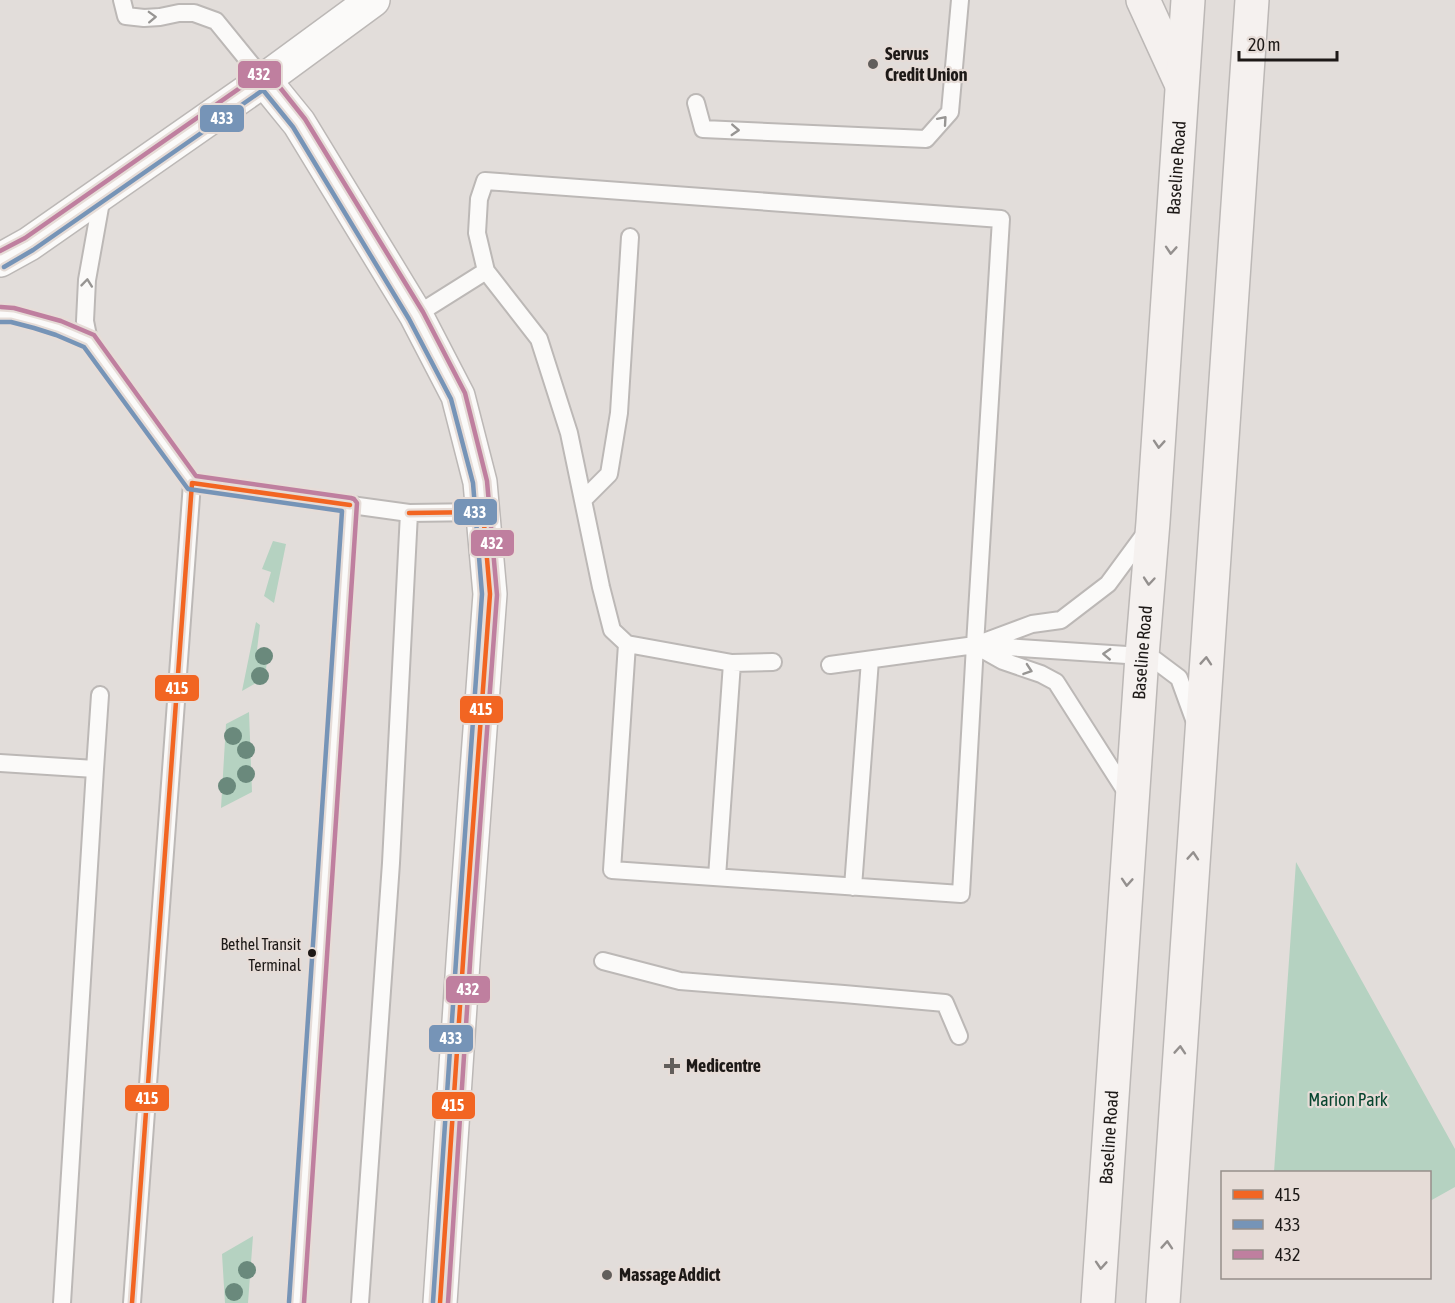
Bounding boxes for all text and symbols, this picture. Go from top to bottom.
one-way arrow [148,11,157,23]
scale bar [1239,24,1336,62]
text: 20 m [1248,34,1280,55]
place label: Servus Credit Union [885,43,968,85]
marker: Servus Credit Union [866,57,880,71]
line badge: 432 [237,60,282,89]
text: 432 [247,65,270,83]
line badge: 433 [199,104,245,133]
text: 433 [210,109,233,127]
one-way arrow [935,116,946,127]
street label: Baseline Road [1163,120,1190,215]
one-way arrow [731,124,740,137]
one-way arrow [1165,245,1178,254]
one-way arrow [81,278,93,287]
one-way arrow [1152,440,1165,449]
line badge: 433 [453,498,498,526]
text: 433 [463,503,486,521]
line badge: 432 [470,529,515,557]
text: 432 [480,534,503,552]
one-way arrow [1142,576,1155,585]
street label: Baseline Road [1128,605,1156,700]
one-way arrow [1103,647,1112,660]
one-way arrow [1200,656,1213,665]
one-way arrow [1022,662,1033,675]
line badge: 415 [154,674,200,702]
text: 415 [165,679,189,697]
line badge: 415 [459,695,504,724]
text: 415 [469,700,493,718]
one-way arrow [1186,851,1199,860]
one-way arrow [1121,877,1134,886]
place label: Bethel Transit Terminal [220,935,302,974]
marker: Bethel Transit Terminal [306,947,318,959]
line badge: 432 [445,975,491,1004]
text: 432 [456,980,479,998]
line badge: 433 [428,1024,474,1053]
text: 433 [439,1029,462,1047]
one-way arrow [1173,1046,1186,1055]
place label: Medicentre [686,1055,761,1076]
marker: Medicentre [663,1057,681,1075]
line badge: 415 [124,1084,170,1112]
text: 415 [135,1089,159,1107]
park label: Marion Park [1308,1089,1388,1110]
street label: Baseline Road [1095,1090,1122,1185]
line badge: 415 [431,1091,476,1120]
text: 415 [441,1096,465,1114]
legend [1221,1171,1431,1279]
text: 415 [1275,1184,1300,1205]
text: 433 [1275,1214,1300,1235]
one-way arrow [1160,1240,1173,1249]
text: 432 [1275,1244,1300,1265]
one-way arrow [1095,1260,1108,1269]
place label: Massage Addict [619,1264,721,1285]
marker: Massage Addict [600,1268,614,1282]

